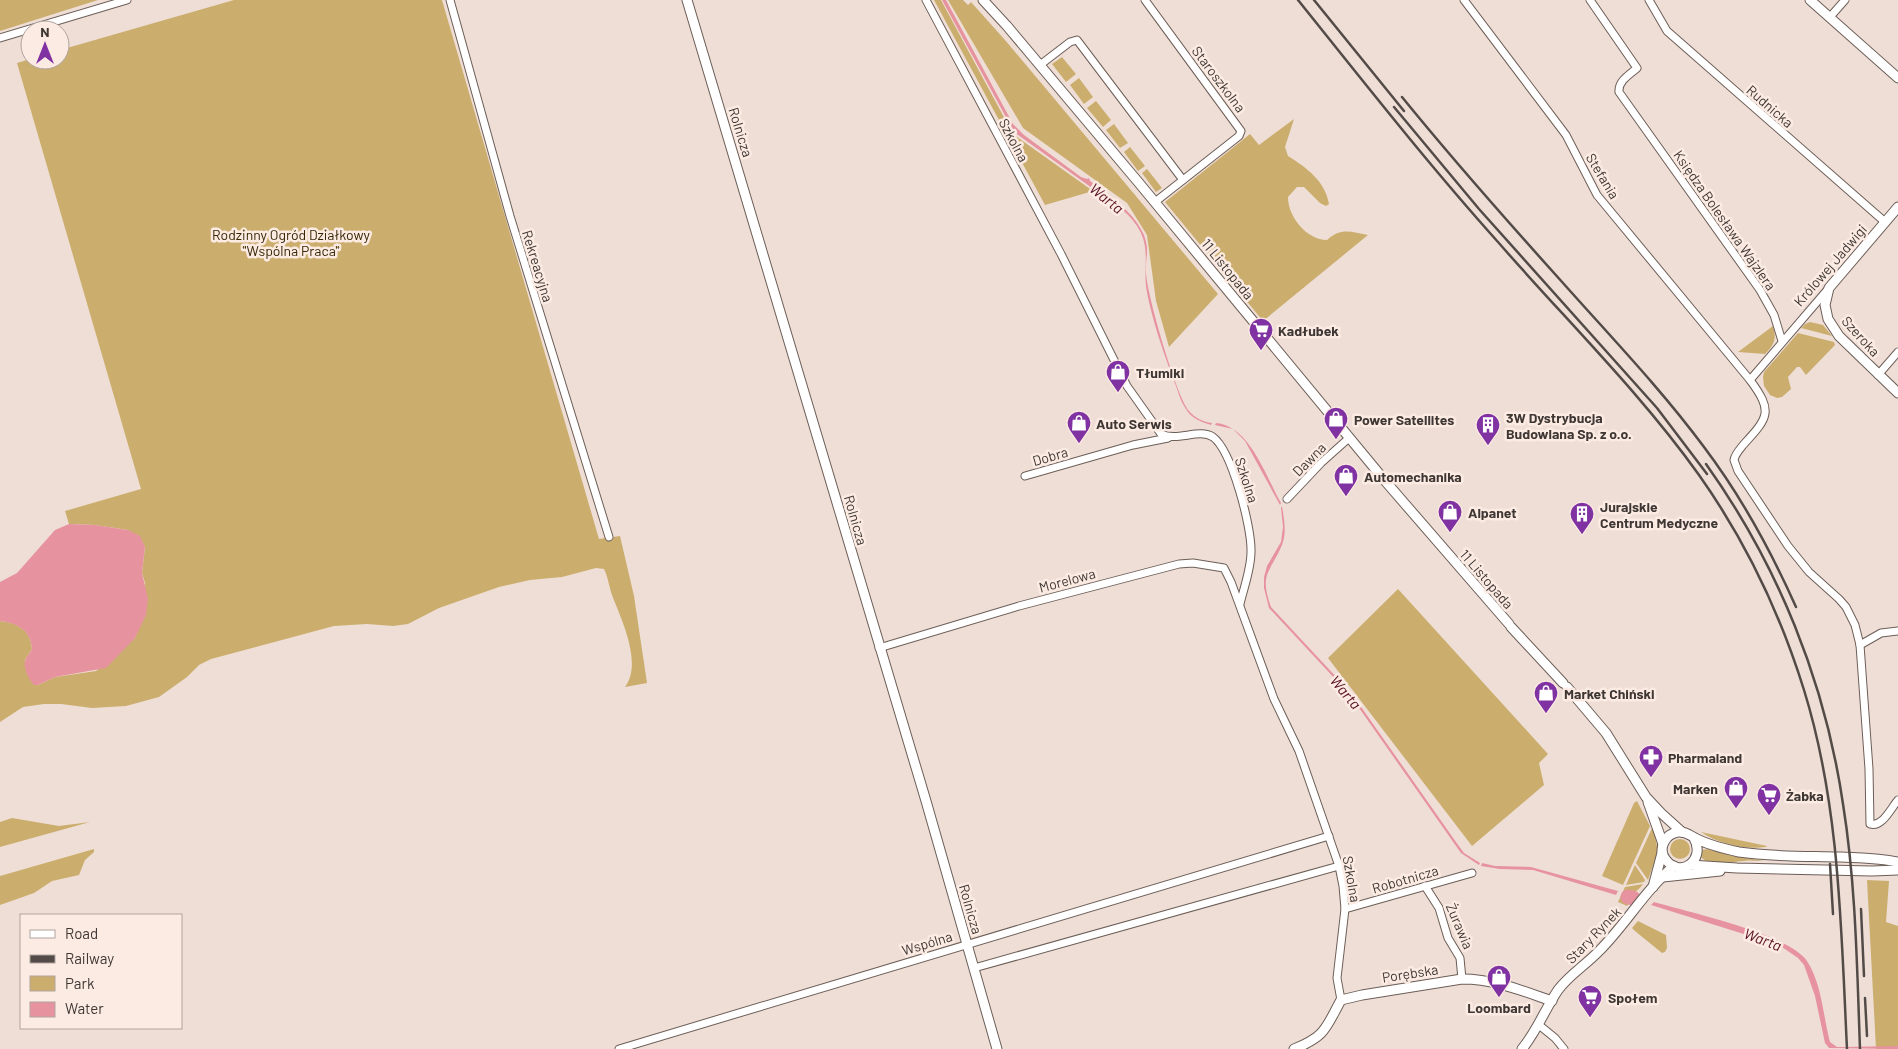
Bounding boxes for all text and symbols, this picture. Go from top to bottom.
north arrow [20,20,70,70]
text: N [40,23,50,40]
street label: Staroszkolna [1189,43,1249,115]
street label: Rudnicka [1743,81,1797,131]
street label: Rolnicza [725,105,757,159]
street label: Szkolna [996,115,1032,165]
street label: Księdza Bolesława Wajzlera [1670,147,1780,293]
street label: Stefania [1583,150,1623,202]
water label: Warta [1086,179,1128,217]
street label: Królowej Jadwigi [1790,221,1870,309]
park label: Rodzinny Ogród Działkowy "Wspólna Praca" [212,226,370,259]
street label: Rekreacyjna [519,228,557,304]
street label: 11 Listopada [1198,235,1258,303]
street label: Szeroka [1838,312,1884,360]
supermarket icon: Kadłubek [1248,317,1274,351]
place label: Kadłubek [1278,322,1339,339]
shop icon: Tłumiki [1105,359,1131,393]
place label: Tłumiki [1136,364,1184,381]
shop icon: Power Satellites [1323,406,1349,440]
place label: 3W Dystrybucja Budowlana Sp. z o.o. [1506,409,1632,442]
shop icon: Auto Serwis [1066,410,1092,444]
place label: Power Satellites [1354,411,1454,428]
building icon: 3W Dystrybucja Budowlana Sp. z o.o. [1475,412,1501,446]
place label: Auto Serwis [1096,415,1172,432]
street label: Dawna [1289,439,1329,479]
street label: Dobra [1030,443,1070,469]
street label: Szkolna [1232,455,1262,505]
shop icon: Automechanika [1333,463,1359,497]
place label: Automechanika [1364,468,1462,485]
street label: Rolnicza [841,493,871,547]
place label: Jurajskie Centrum Medyczne [1600,498,1718,531]
shop icon: Alpanet [1437,499,1463,533]
building icon: Jurajskie Centrum Medyczne [1569,501,1595,535]
place label: Alpanet [1468,504,1517,521]
street label: 11 Listopada [1457,546,1517,612]
street label: Morelowa [1037,564,1097,596]
water label: Warta [1327,671,1365,713]
shop icon: Market Chiński [1533,680,1559,714]
place label: Market Chiński [1564,685,1655,702]
pharmacy icon: Pharmaland [1638,744,1664,778]
place label: Pharmaland [1668,749,1742,766]
shop icon: Marken [1723,775,1749,809]
place label: Marken [1673,780,1718,797]
supermarket icon: Żabka [1756,782,1782,816]
place label: Żabka [1786,787,1824,804]
street label: Szkolna [1340,855,1364,903]
street label: Robotnicza [1370,861,1440,897]
street label: Rolnicza [956,882,986,936]
street label: Żurawia [1443,901,1477,951]
street label: Stary Rynek [1562,903,1624,967]
legend [20,914,182,1029]
text: Road [65,924,98,942]
water label: Warta [1742,924,1784,954]
street label: Wspólna [900,927,954,959]
text: Railway [65,949,114,967]
street label: Porębska [1381,960,1439,986]
shop icon: Loombard [1486,964,1512,998]
text: Park [65,974,95,992]
supermarket icon: Społem [1577,984,1603,1018]
place label: Społem [1608,989,1658,1006]
text: Water [65,999,104,1017]
place label: Loombard [1467,999,1531,1016]

